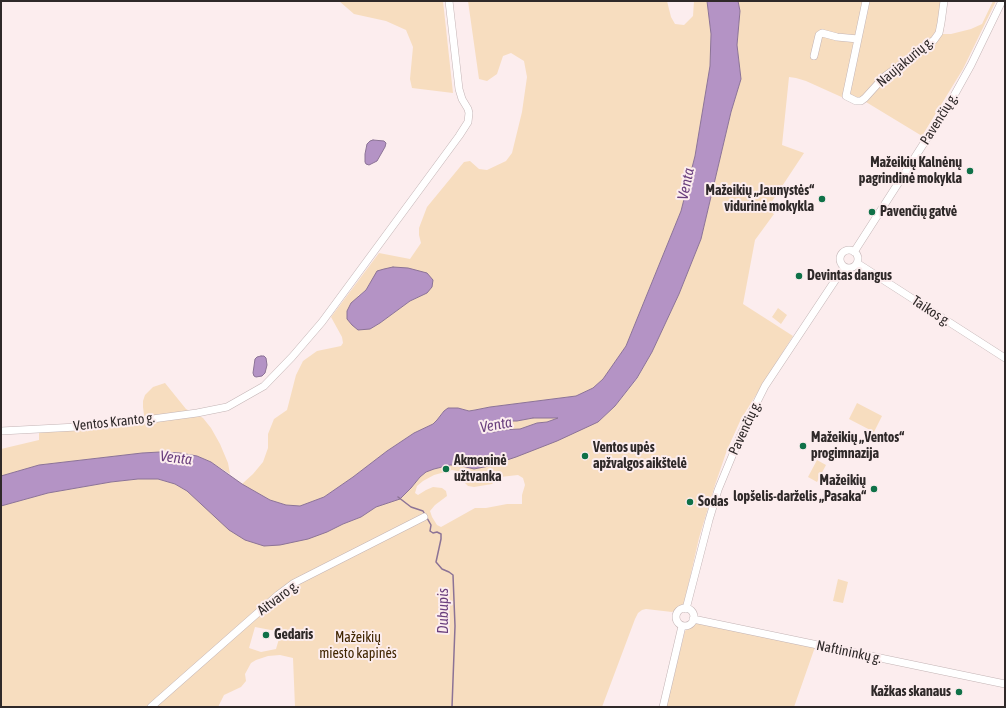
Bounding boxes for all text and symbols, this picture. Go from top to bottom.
street label: Naujakurių g. [873,33,937,91]
street label: Pavenčių g. [917,90,961,148]
place label: Mažeikių Kalnėnų pagrindinė mokykla [859,155,962,188]
water label: Venta [674,166,698,202]
marker: Mažeikių Kalnėnų pagrindinė mokykla [965,166,975,176]
place label: Mažeikių „Jaunystės“ vidurinė mokykla [706,183,814,216]
marker: Mažeikių „Jaunystės“ vidurinė mokykla [817,194,827,204]
place label: Pavenčių gatvė [880,204,957,220]
marker: Pavenčių gatvė [867,207,877,217]
place label: Devintas dangus [807,268,892,284]
marker: Devintas dangus [794,271,804,281]
street label: Taikos g. [909,292,953,330]
street label: Pavenčių g. [725,398,765,458]
street label: Ventos Kranto g. [72,409,156,435]
water label: Venta [479,413,513,437]
place label: Mažeikių „Ventos“ progimnazija [811,430,904,462]
place label: Ventos upės apžvalgos aikštelė [593,440,687,472]
marker: Mažeikių „Ventos“ progimnazija [798,441,808,451]
water label: Venta [159,447,193,469]
marker: Ventos upės apžvalgos aikštelė [580,451,590,461]
place label: Akmeninė užtvanka [454,453,507,486]
marker: Akmeninė užtvanka [441,464,451,474]
place label: Mažeikių lopšelis-darželis „Pasaka“ [733,473,866,506]
marker: Mažeikių lopšelis-darželis „Pasaka“ [869,484,879,494]
place label: Sodas [698,494,729,510]
marker: Sodas [685,497,695,507]
street label: Aitvaro g. [254,577,302,619]
water label: Dubupis [434,588,452,634]
place label: Gedaris [274,627,313,643]
marker: Gedaris [261,630,271,640]
park label: Mažeikių miesto kapinės [319,630,397,662]
street label: Naftininkų g. [815,637,883,667]
place label: Kažkas skanaus [871,684,951,700]
marker: Kažkas skanaus [954,687,964,697]

